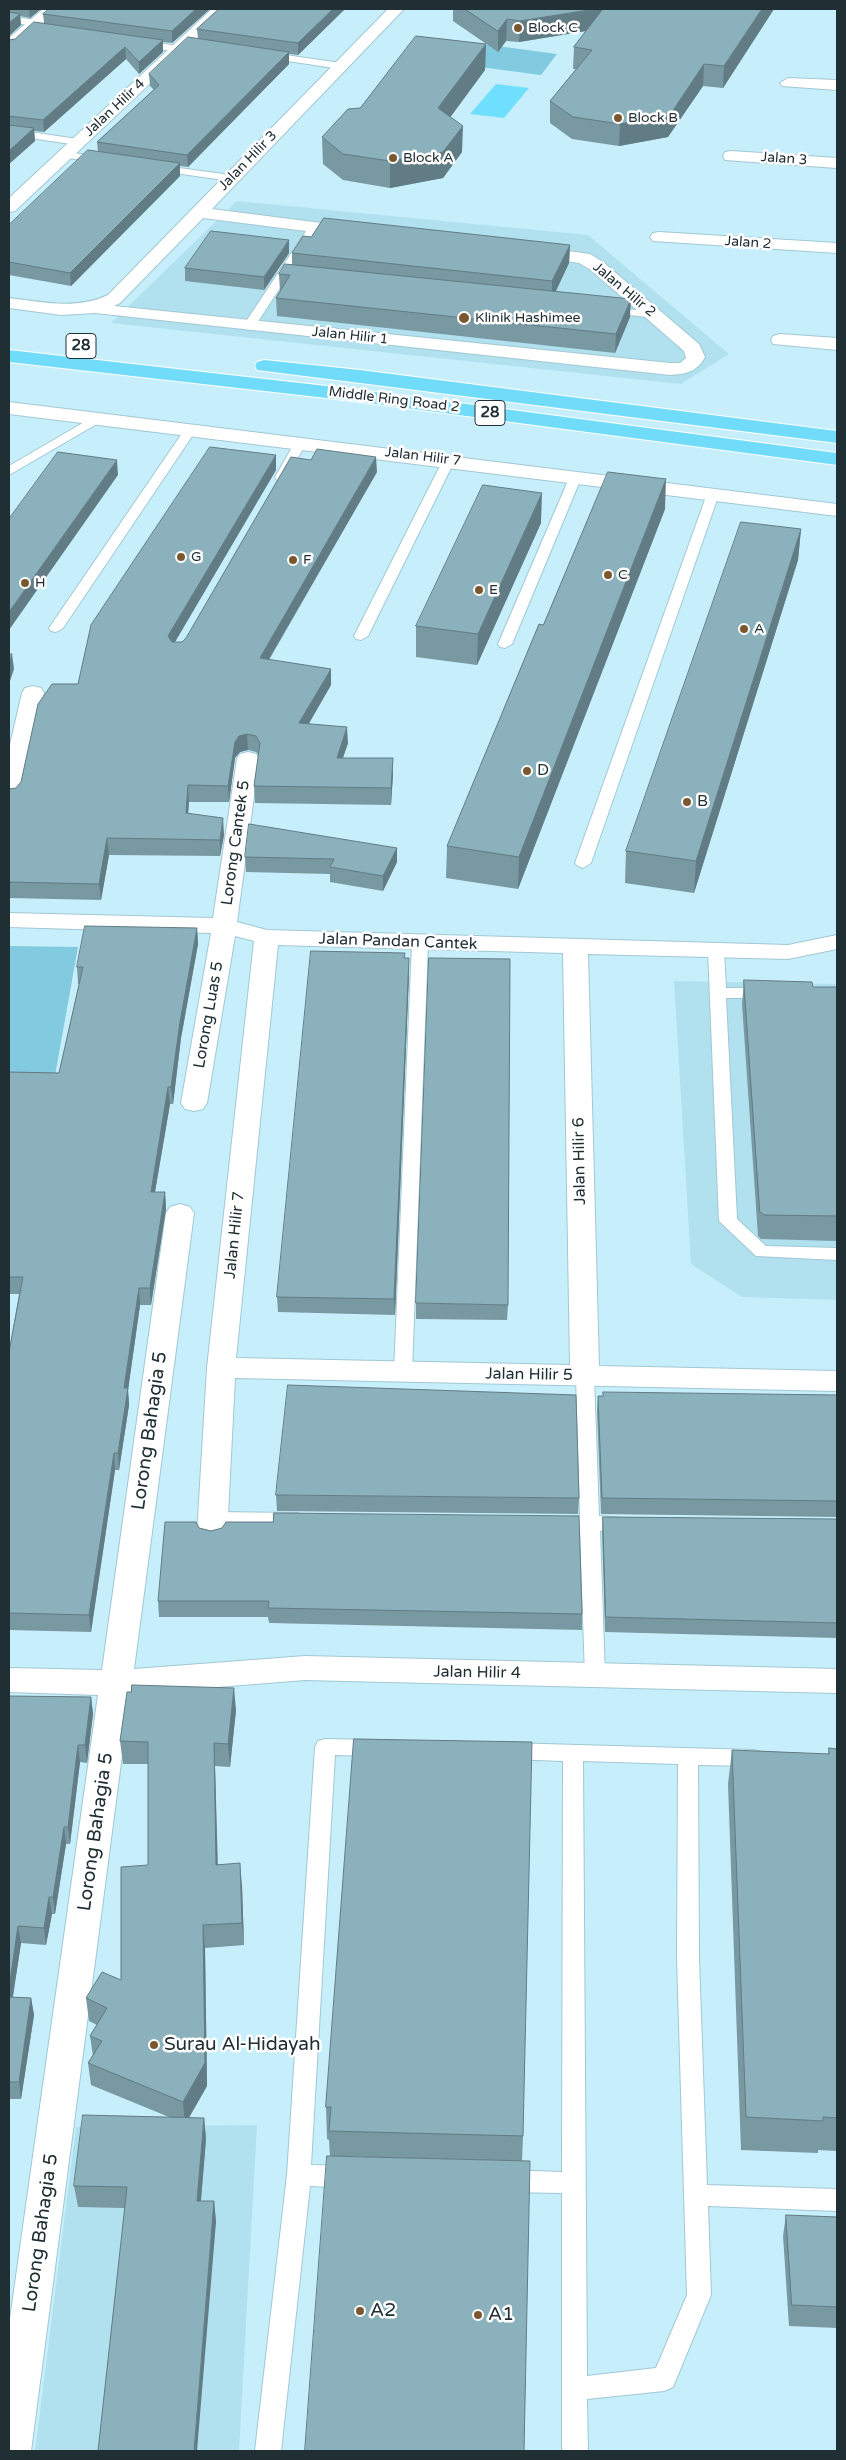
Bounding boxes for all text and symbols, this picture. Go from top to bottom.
place label: Block C [528,20,578,36]
marker: Block C [512,22,524,34]
street label: Jalan Hilir 4 [81,76,149,140]
place label: Block B [628,110,678,126]
marker: Block B [612,112,624,124]
street label: Jalan Hilir 3 [215,128,281,194]
street label: Jalan 3 [760,149,808,169]
place label: Block A [403,150,454,166]
marker: Block A [387,152,399,164]
street label: Jalan 2 [724,233,772,253]
street label: Jalan Hilir 2 [589,259,659,321]
place label: Klinik Hashimee [475,310,581,326]
marker: Klinik Hashimee [457,311,471,325]
street label: Jalan Hilir 1 [311,324,389,348]
road number: 28 [66,334,96,358]
street label: Middle Ring Road 2 [328,384,460,416]
road number: 28 [475,400,505,426]
street label: Jalan Hilir 7 [384,444,462,470]
place label: G [191,549,202,565]
marker: G [175,551,187,563]
place label: F [303,552,312,568]
marker: F [287,554,299,566]
place label: C [618,567,628,583]
marker: C [602,569,614,581]
place label: H [35,575,46,591]
marker: H [19,577,31,589]
place label: E [489,582,498,598]
marker: E [473,584,485,596]
place label: A [754,621,764,637]
marker: A [738,623,750,635]
place label: D [537,761,549,781]
marker: D [521,765,533,777]
street label: Lorong Cantek 5 [218,779,254,907]
place label: B [697,792,708,812]
marker: B [681,796,693,808]
street label: Jalan Pandan Cantek [318,930,478,954]
street label: Lorong Luas 5 [190,960,228,1070]
street label: Jalan Hilir 6 [570,1117,590,1205]
street label: Jalan Hilir 7 [221,1190,249,1280]
street label: Lorong Bahagia 5 [128,1350,172,1512]
street label: Jalan Hilir 5 [485,1365,573,1385]
street label: Jalan Hilir 4 [433,1663,521,1683]
street label: Lorong Bahagia 5 [74,1751,118,1913]
place label: Surau Al-Hidayah [164,2034,321,2056]
marker: Surau Al-Hidayah [148,2039,160,2051]
street label: Lorong Bahagia 5 [19,2152,63,2314]
place label: A2 [370,2300,396,2322]
place label: A1 [488,2304,514,2326]
marker: A2 [354,2305,366,2317]
marker: A1 [472,2309,484,2321]

